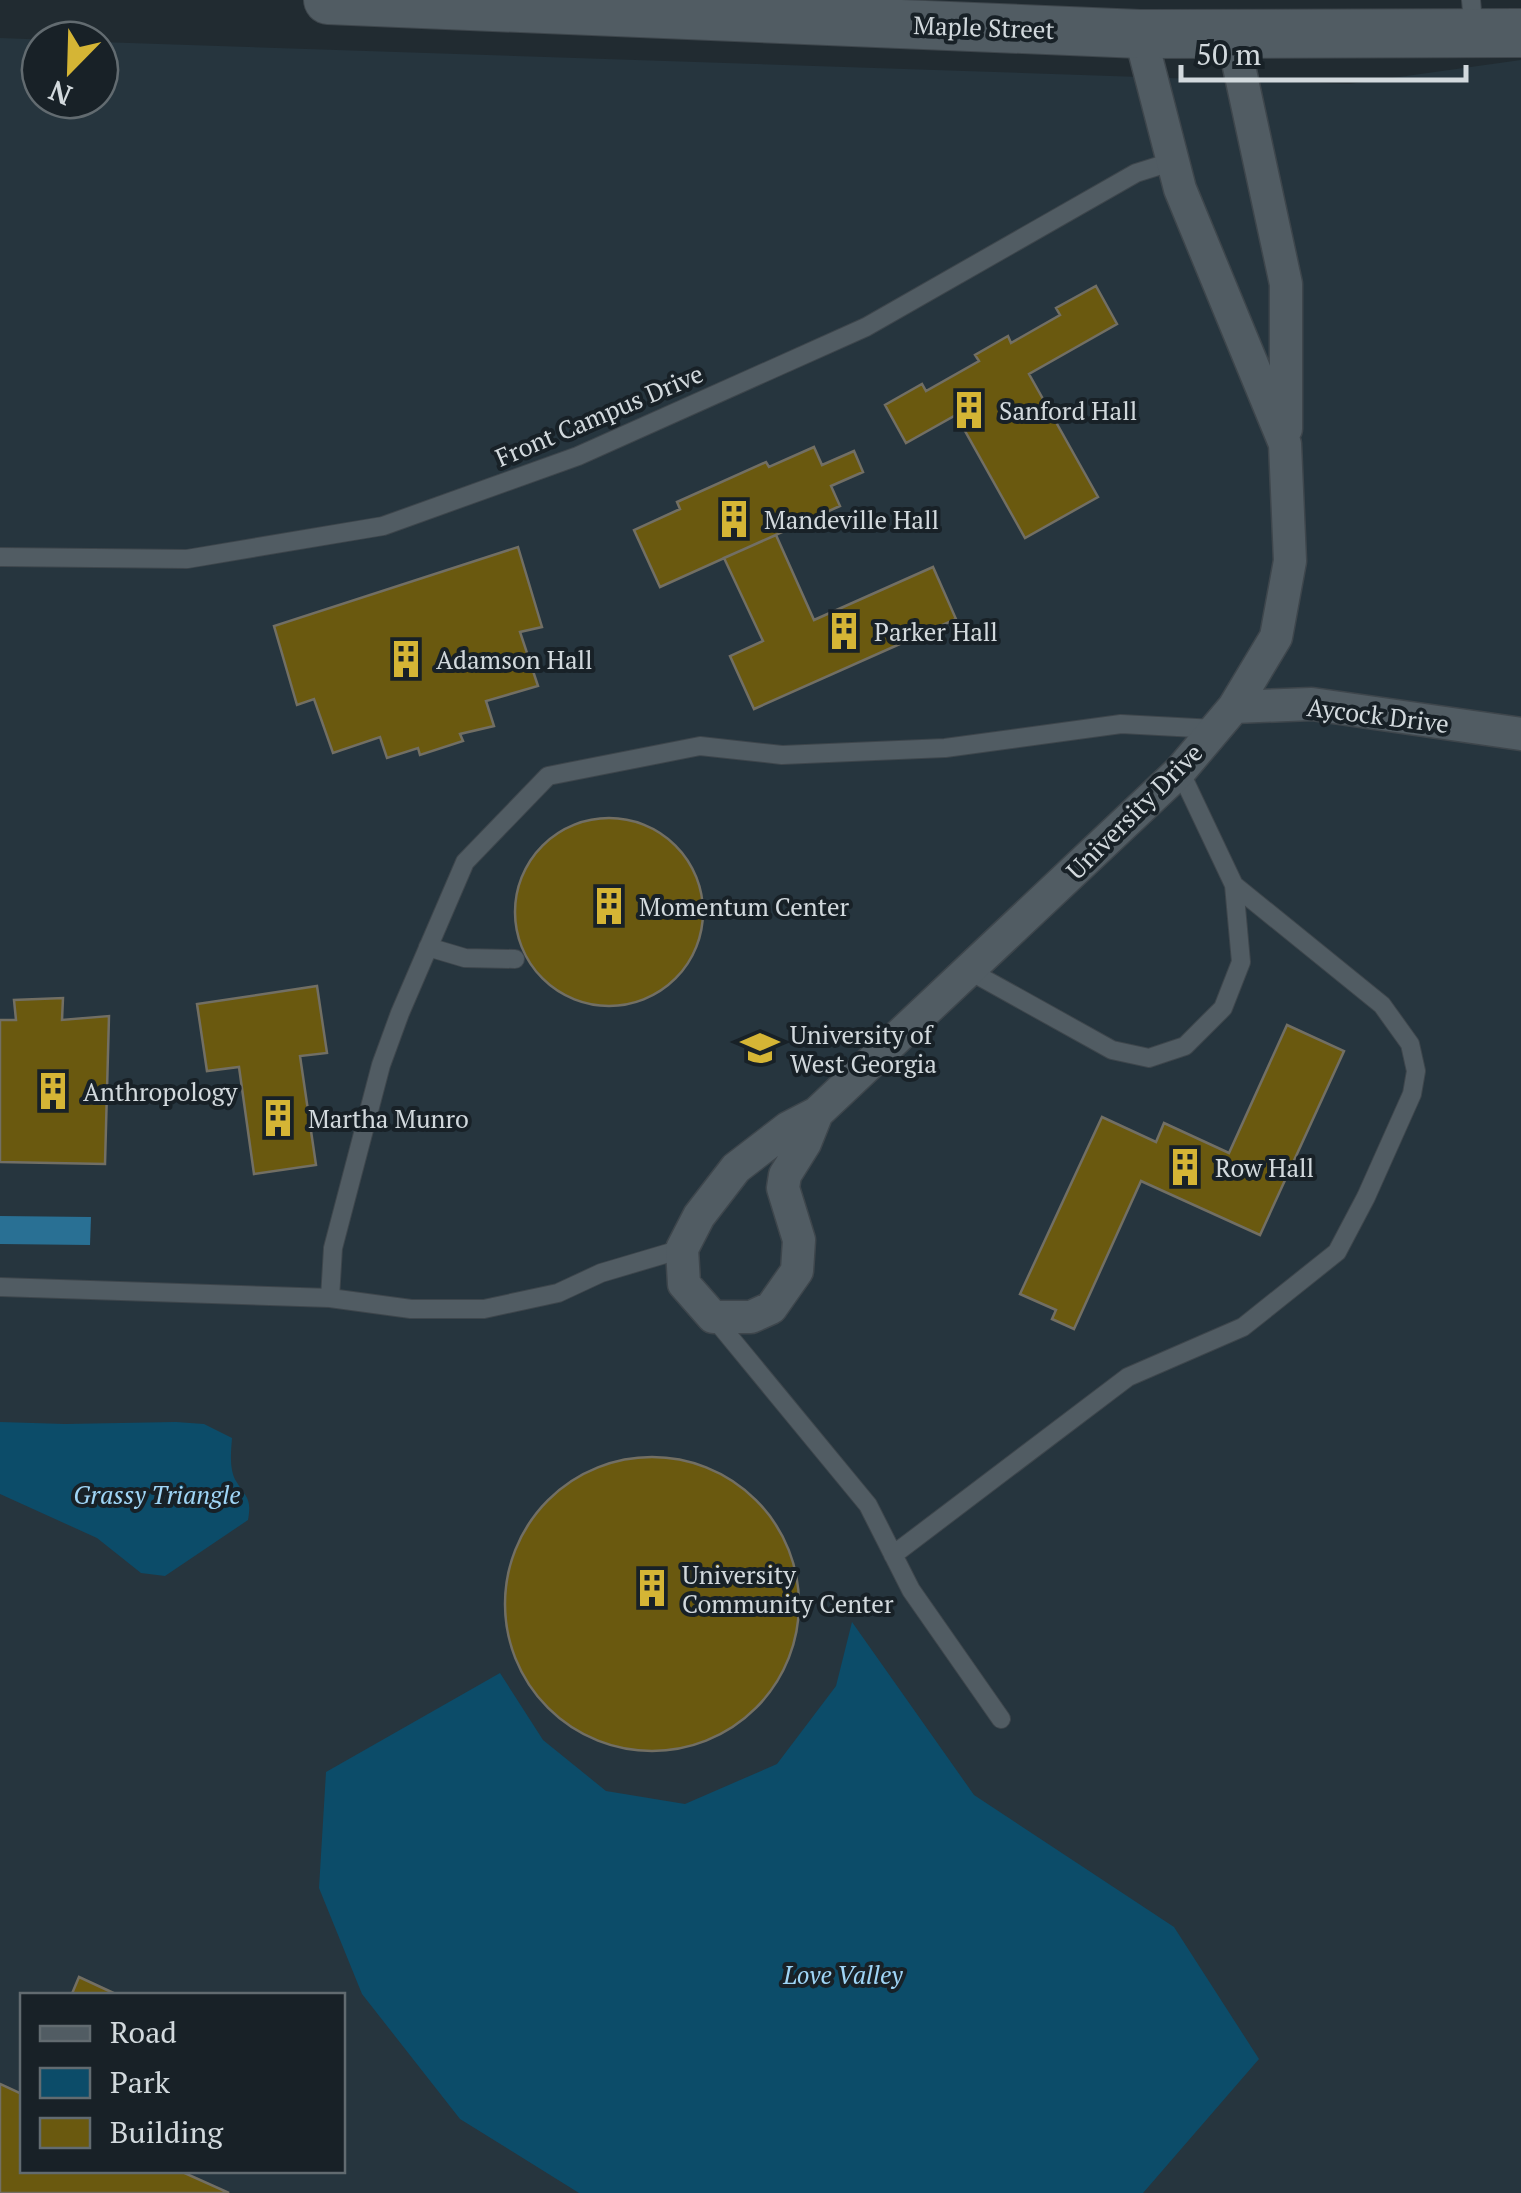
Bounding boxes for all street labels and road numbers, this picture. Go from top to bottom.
street label: Maple Street [913,8,1055,46]
street label: Front Campus Drive [490,356,708,474]
street label: Aycock Drive [1305,690,1451,740]
street label: University Drive [1059,736,1209,886]

